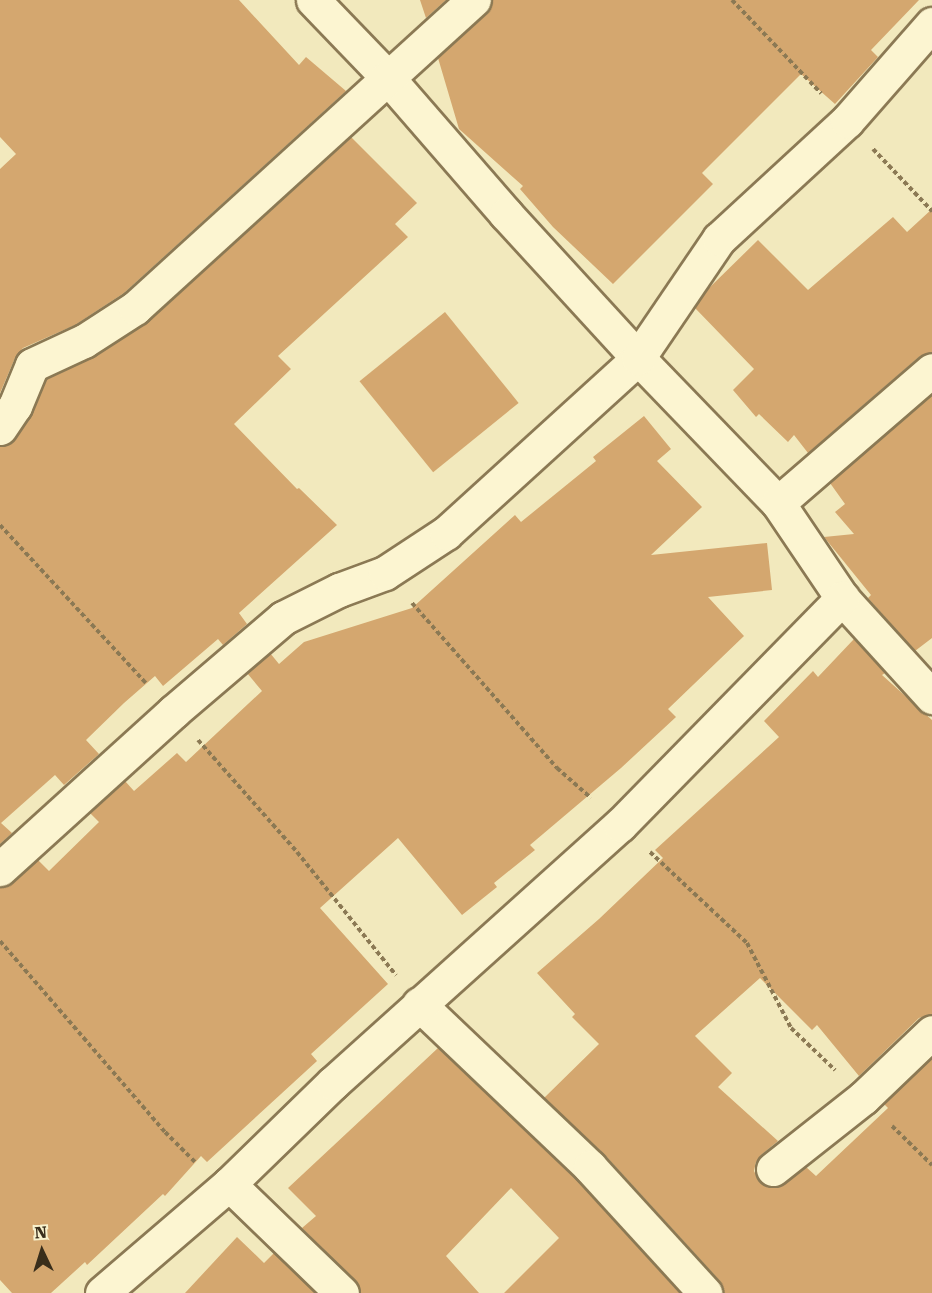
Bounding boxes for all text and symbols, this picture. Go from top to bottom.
north arrow [12,1221,72,1281]
text: N [34,1223,48,1242]

